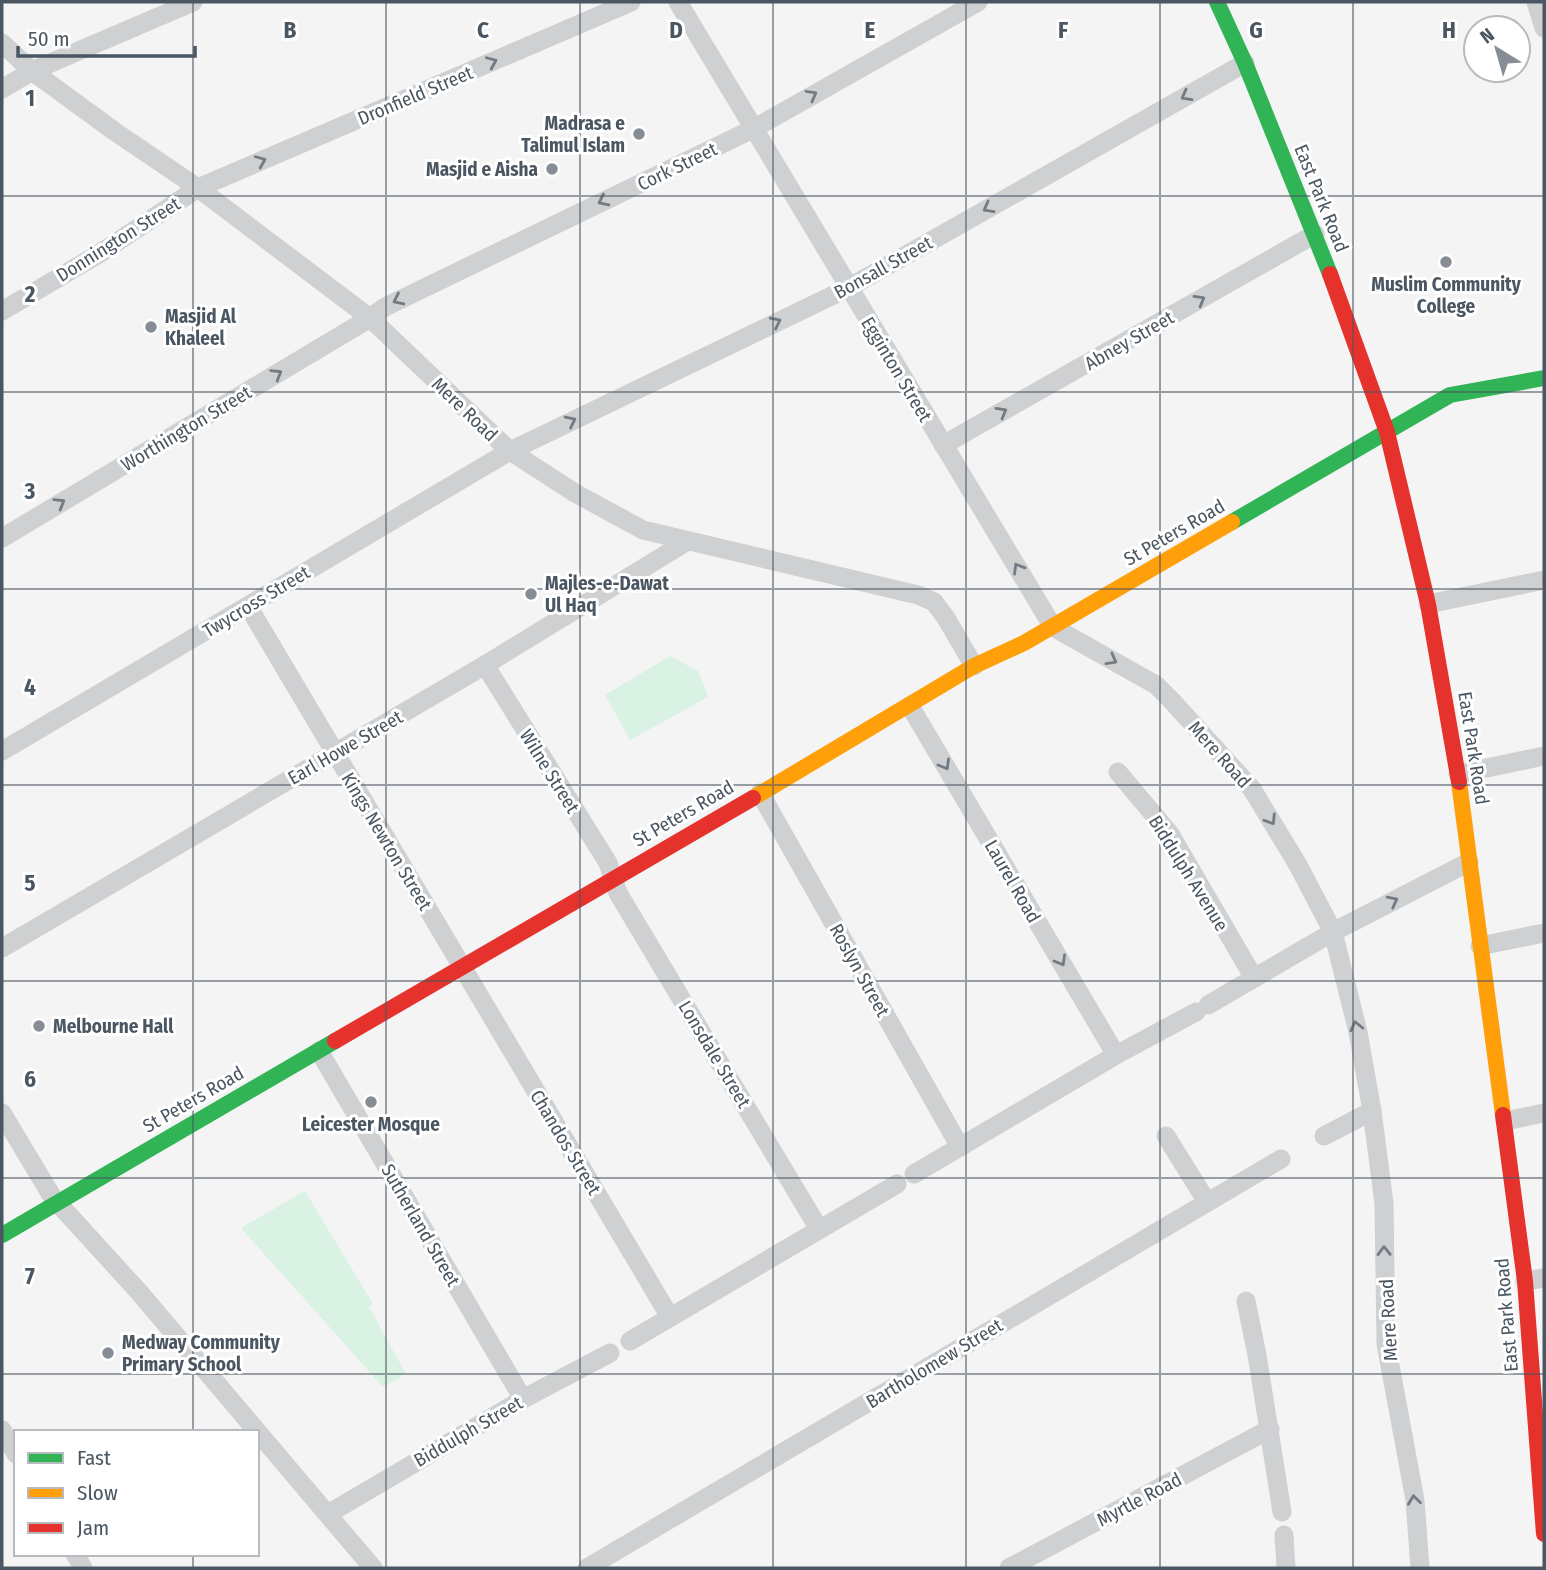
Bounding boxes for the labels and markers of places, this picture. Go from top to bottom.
place label: Madrasa e Talimul Islam [521,112,625,157]
marker: Madrasa e Talimul Islam [631,126,647,142]
place label: Masjid e Aisha [426,158,538,181]
marker: Masjid e Aisha [544,161,560,177]
marker: Muslim Community College [1438,254,1454,270]
place label: Muslim Community College [1371,273,1522,318]
place label: Masjid Al Khaleel [165,305,237,350]
marker: Masjid Al Khaleel [143,319,159,335]
place label: Majles-e-Dawat Ul Haq [545,572,669,617]
marker: Majles-e-Dawat Ul Haq [523,586,539,602]
place label: Melbourne Hall [53,1015,174,1038]
marker: Melbourne Hall [31,1018,47,1034]
marker: Leicester Mosque [363,1094,379,1110]
place label: Leicester Mosque [302,1113,440,1136]
place label: Medway Community Primary School [122,1331,281,1376]
marker: Medway Community Primary School [100,1345,116,1361]

